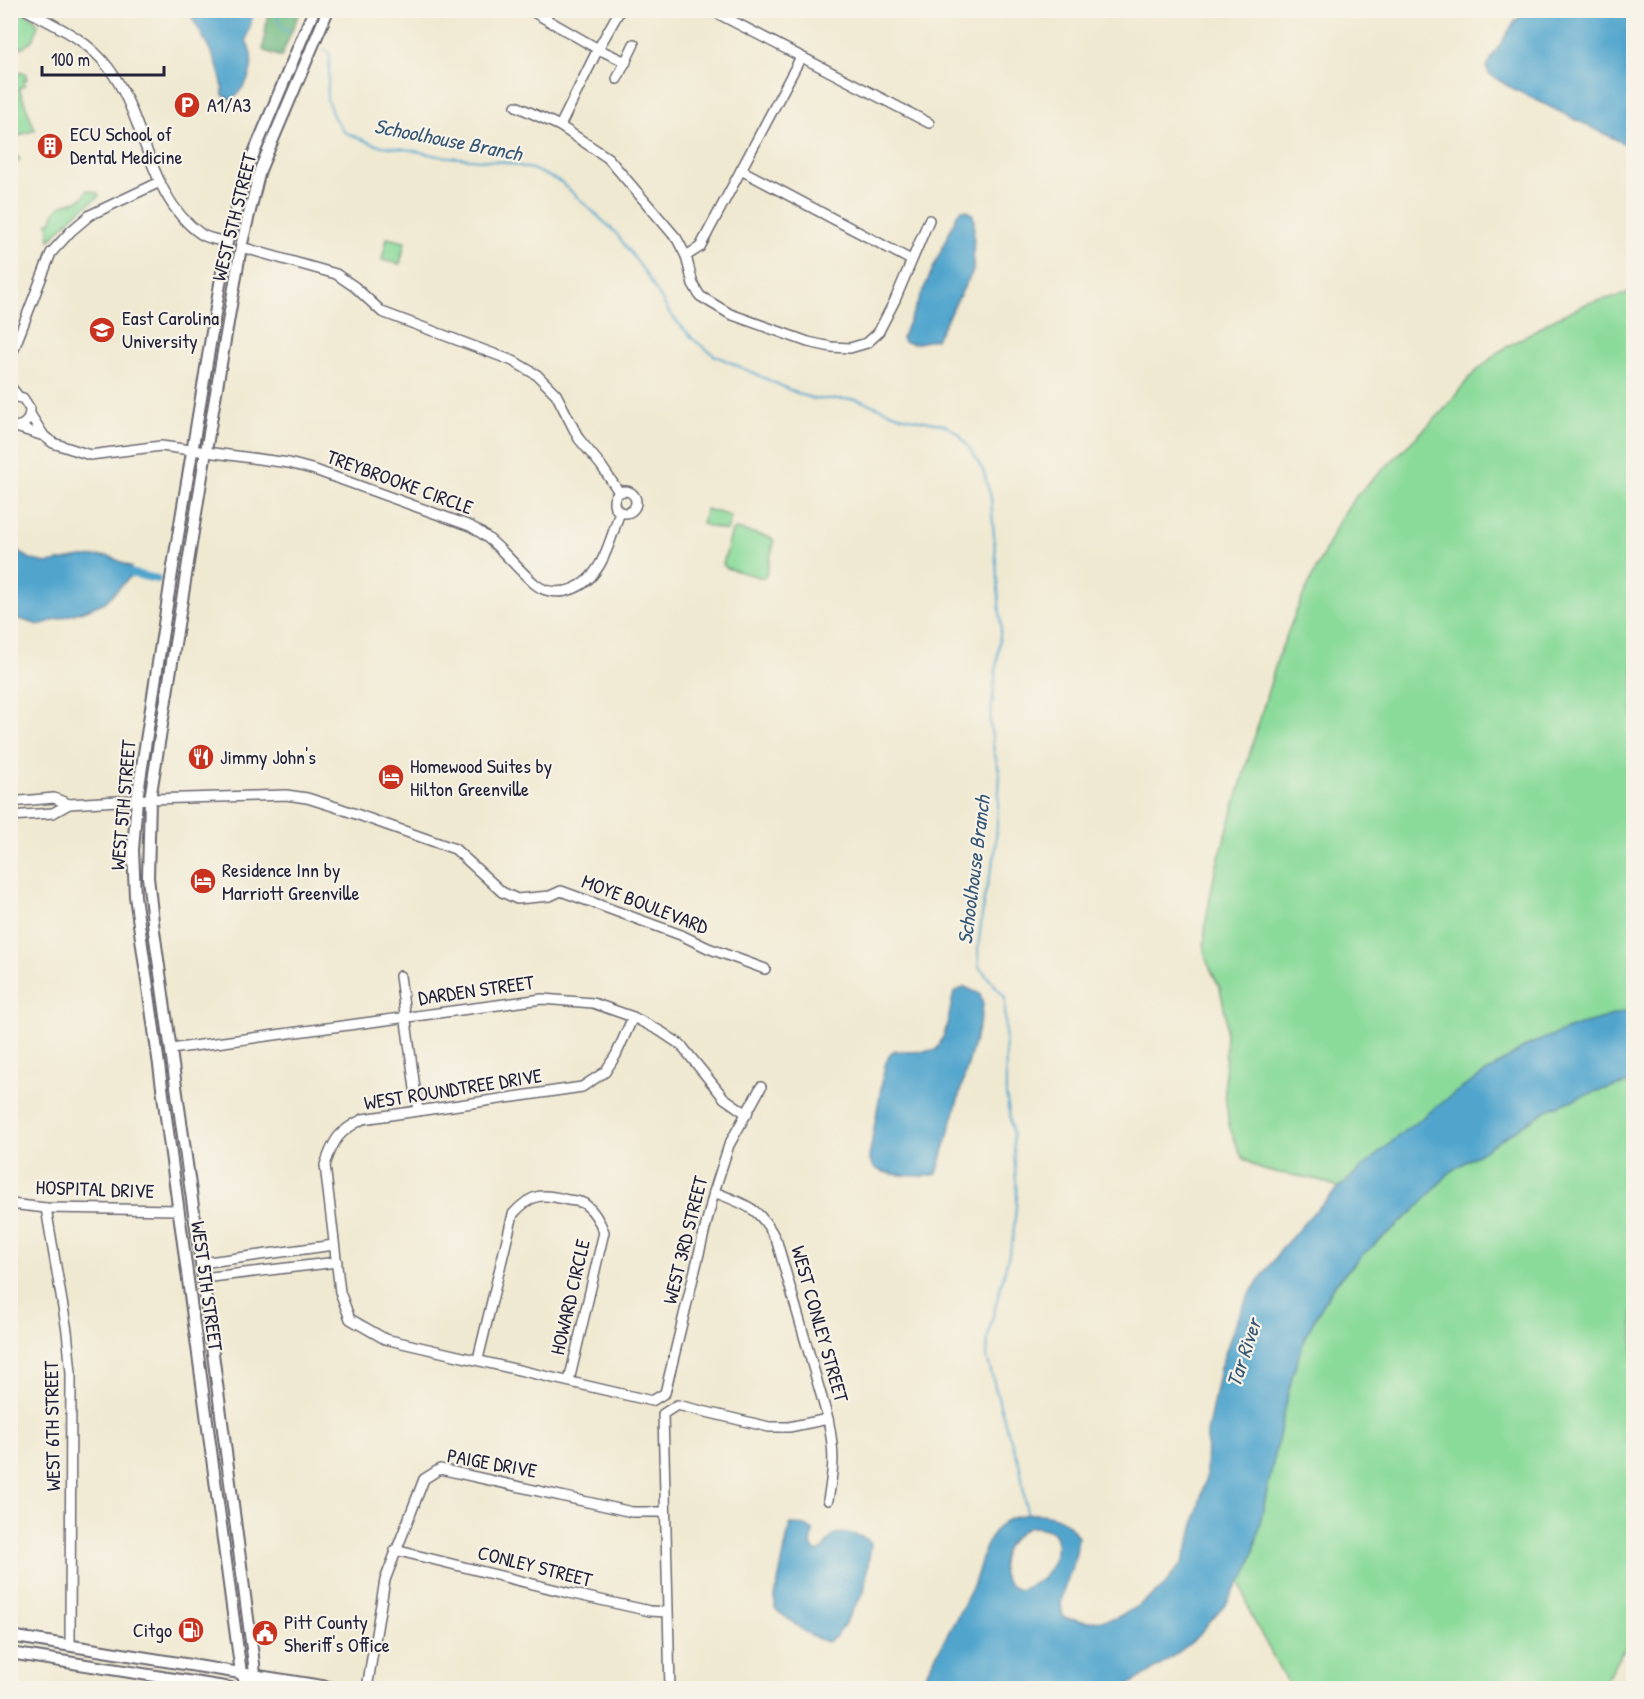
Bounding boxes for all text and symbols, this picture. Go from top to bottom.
scale bar [42,39,164,77]
text: 100 m [51,47,90,72]
parking icon: A1/A3 [172,90,202,120]
place label: A1/A3 [207,91,251,118]
water label: Schoolhouse Branch [372,111,525,168]
place label: ECU School of Dental Medicine [70,120,183,170]
building icon: ECU School of Dental Medicine [35,131,65,161]
street label: WEST 5TH STREET [205,150,263,284]
place label: East Carolina University [122,304,219,354]
school or university icon: East Carolina University [87,315,117,345]
street label: TREYBROOKE CIRCLE [323,443,477,521]
street label: WEST 5TH STREET [103,738,142,871]
restaurant icon: Jimmy John's [186,742,216,772]
place label: Jimmy John's [220,743,316,770]
place label: Homewood Suites by Hilton Greenville [410,752,552,802]
hotel icon: Homewood Suites by Hilton Greenville [376,762,406,792]
water label: Schoolhouse Branch [950,793,997,946]
place label: Residence Inn by Marriott Greenville [222,856,359,906]
hotel icon: Residence Inn by Marriott Greenville [188,866,218,896]
street label: MOYE BOULEVARD [578,867,713,940]
street label: DARDEN STREET [416,968,536,1011]
street label: WEST ROUNDTREE DRIVE [362,1061,544,1116]
street label: WEST 3RD STREET [656,1172,714,1307]
street label: HOSPITAL DRIVE [35,1173,155,1204]
street label: WEST 5TH STREET [185,1219,230,1353]
street label: HOWARD CIRCLE [543,1236,596,1357]
street label: WEST CONLEY STREET [785,1243,856,1406]
water label: Tar River [1219,1312,1269,1391]
street label: WEST 6TH STREET [37,1360,66,1491]
street label: PAIGE DRIVE [445,1441,539,1484]
street label: CONLEY STREET [475,1538,596,1593]
place label: Pitt County Sheriff's Office [284,1608,390,1658]
fuel station icon: Citgo [176,1615,206,1645]
place label: Citgo [133,1616,172,1643]
public building icon: Pitt County Sheriff's Office [250,1618,280,1648]

